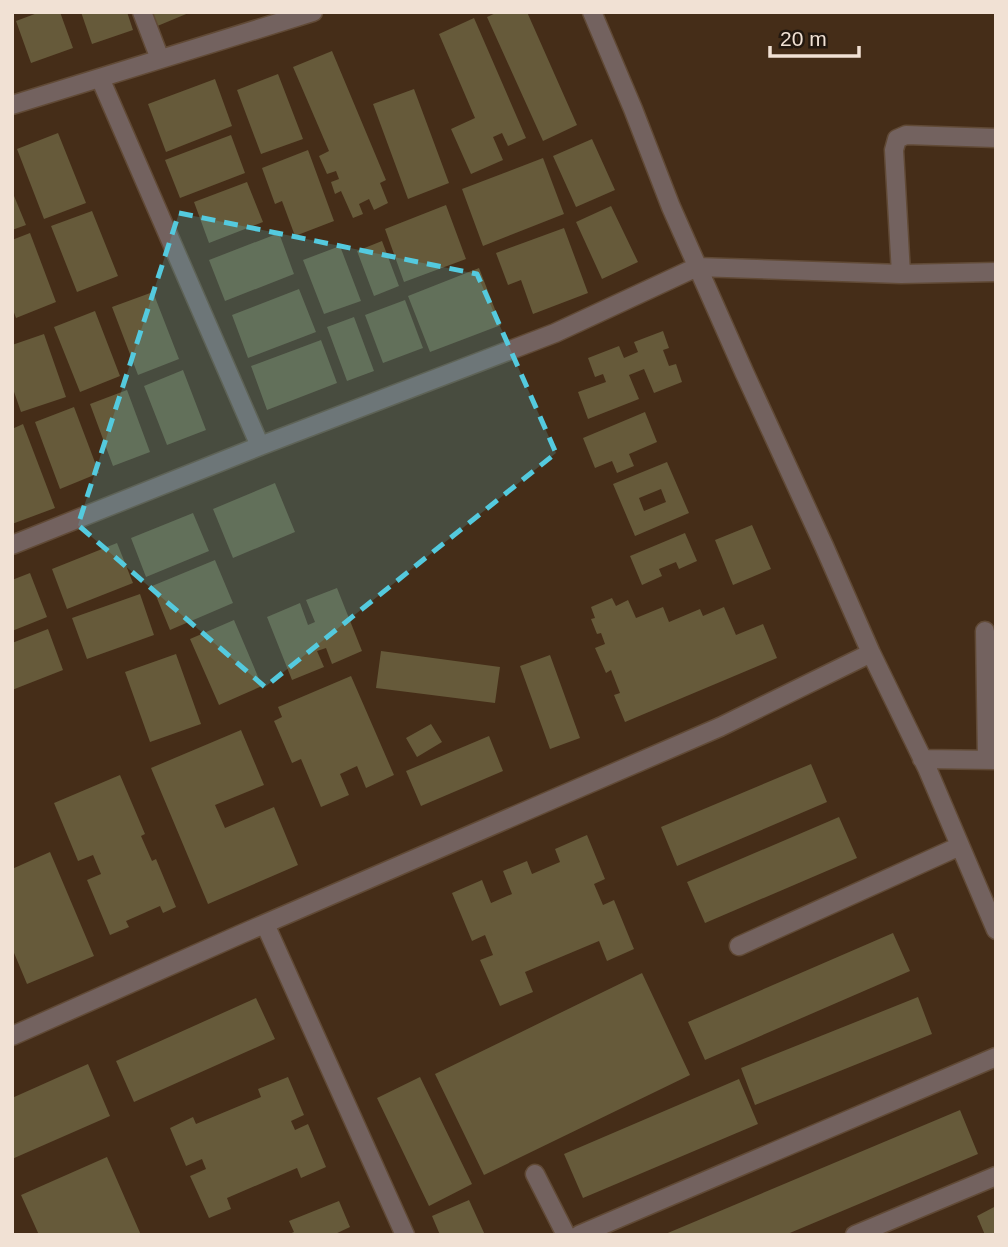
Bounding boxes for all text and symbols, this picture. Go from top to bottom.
scale bar [770,14,859,58]
text: 20 m [780,27,827,50]

